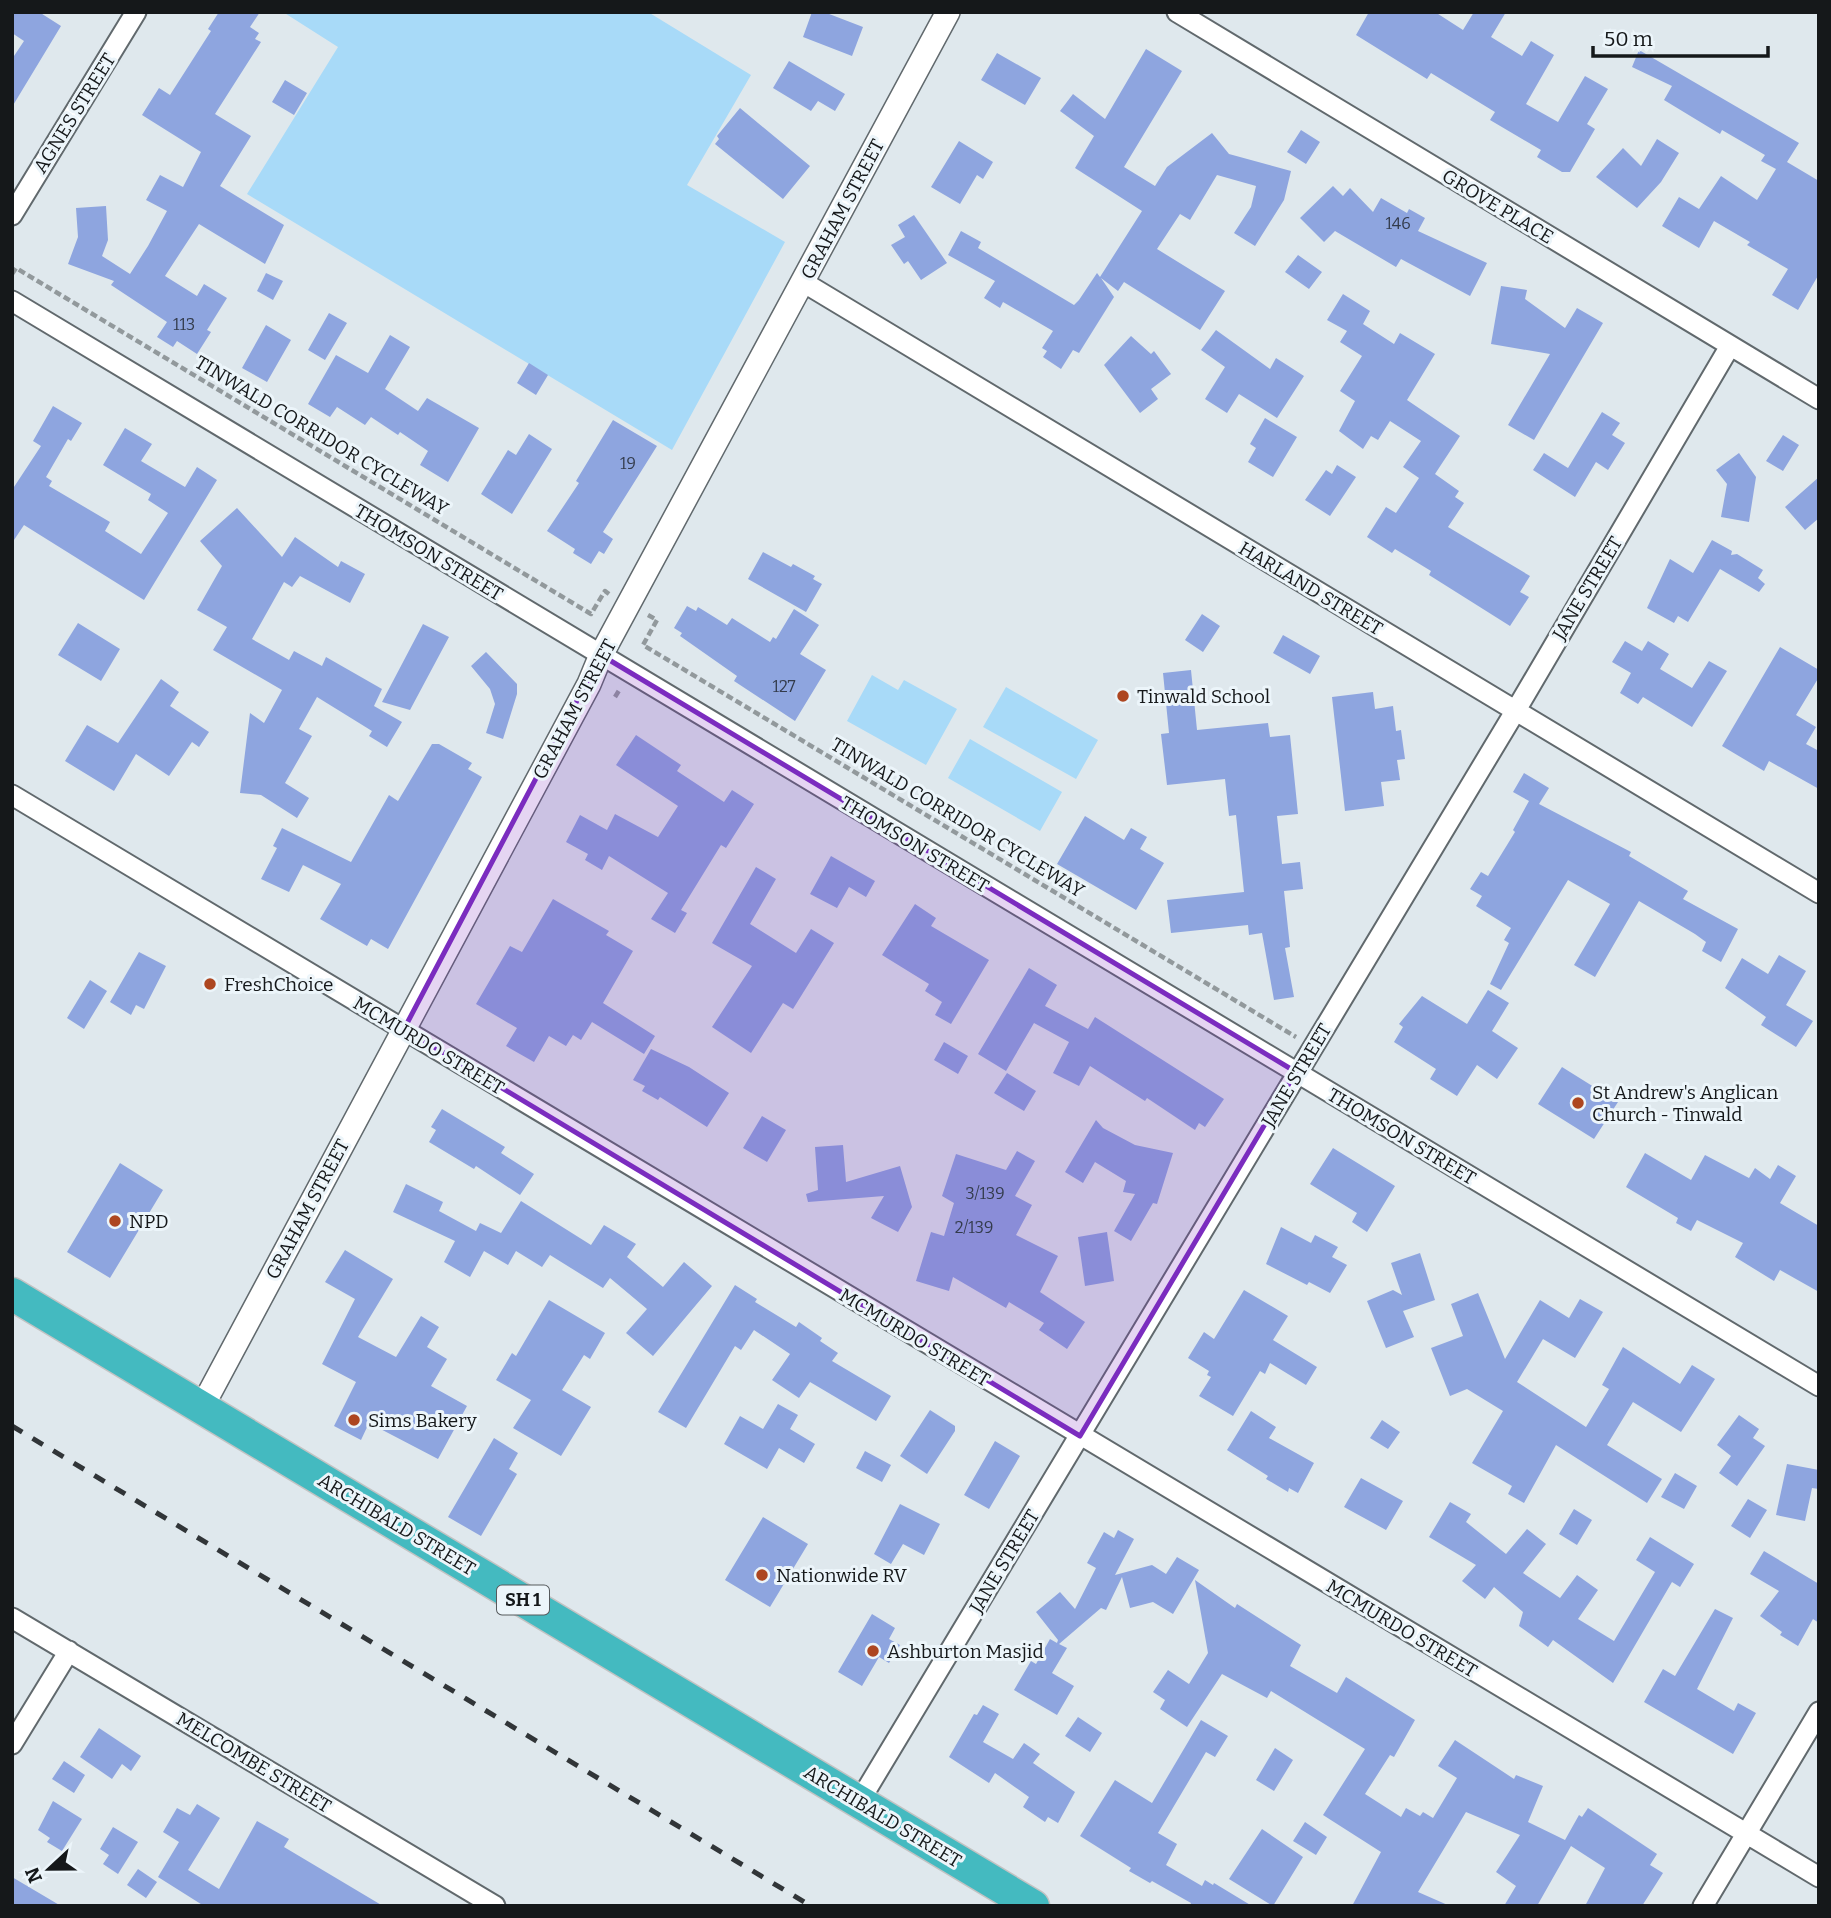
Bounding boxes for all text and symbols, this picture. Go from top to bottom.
scale bar [1593,14,1768,58]
text: 50 m [1604,26,1653,52]
street label: AGNES STREET [28,49,120,177]
street label: GRAHAM STREET [796,135,889,283]
street label: GROVE PLACE [1438,164,1558,249]
house number: 146 [1385,214,1411,233]
house number: 113 [173,315,195,334]
street label: TINWALD CORRIDOR CYCLEWAY [191,351,453,521]
house number: 19 [620,454,636,473]
street label: THOMSON STREET [350,499,507,606]
street label: JANE STREET [1547,532,1627,645]
street label: HARLAND STREET [1235,536,1387,640]
street label: GRAHAM STREET [528,635,621,783]
house number: 127 [772,677,796,696]
place label: Tinwald School [1137,685,1270,708]
marker: Tinwald School [1115,688,1131,704]
street label: TINWALD CORRIDOR CYCLEWAY [827,733,1089,903]
street label: THOMSON STREET [836,791,993,898]
place label: FreshChoice [224,973,334,996]
marker: FreshChoice [202,976,218,992]
street label: MCMURDO STREET [349,991,508,1100]
street label: JANE STREET [1256,1019,1336,1132]
place label: St Andrew's Anglican Church - Tinwald [1592,1081,1778,1126]
street label: THOMSON STREET [1323,1083,1480,1190]
marker: St Andrew's Anglican Church - Tinwald [1570,1095,1586,1111]
street label: GRAHAM STREET [261,1135,354,1283]
house number: 3/139 [965,1184,1005,1203]
place label: NPD [129,1210,169,1233]
marker: NPD [107,1213,123,1229]
house number: 2/139 [955,1218,993,1237]
street label: MCMURDO STREET [835,1283,994,1392]
place label: Sims Bakery [368,1409,478,1432]
marker: Sims Bakery [346,1412,362,1428]
street label: ARCHIBALD STREET [314,1468,480,1580]
street label: JANE STREET [964,1505,1044,1618]
place label: Nationwide RV [776,1564,908,1587]
marker: Nationwide RV [754,1567,770,1583]
street label: MCMURDO STREET [1322,1574,1481,1683]
road number: SH 1 [497,1586,549,1615]
place label: Ashburton Masjid [887,1640,1044,1663]
marker: Ashburton Masjid [865,1643,881,1659]
street label: MELCOMBE STREET [172,1707,335,1818]
street label: ARCHIBALD STREET [800,1760,966,1872]
north arrow [14,1834,84,1904]
text: N [20,1864,47,1886]

